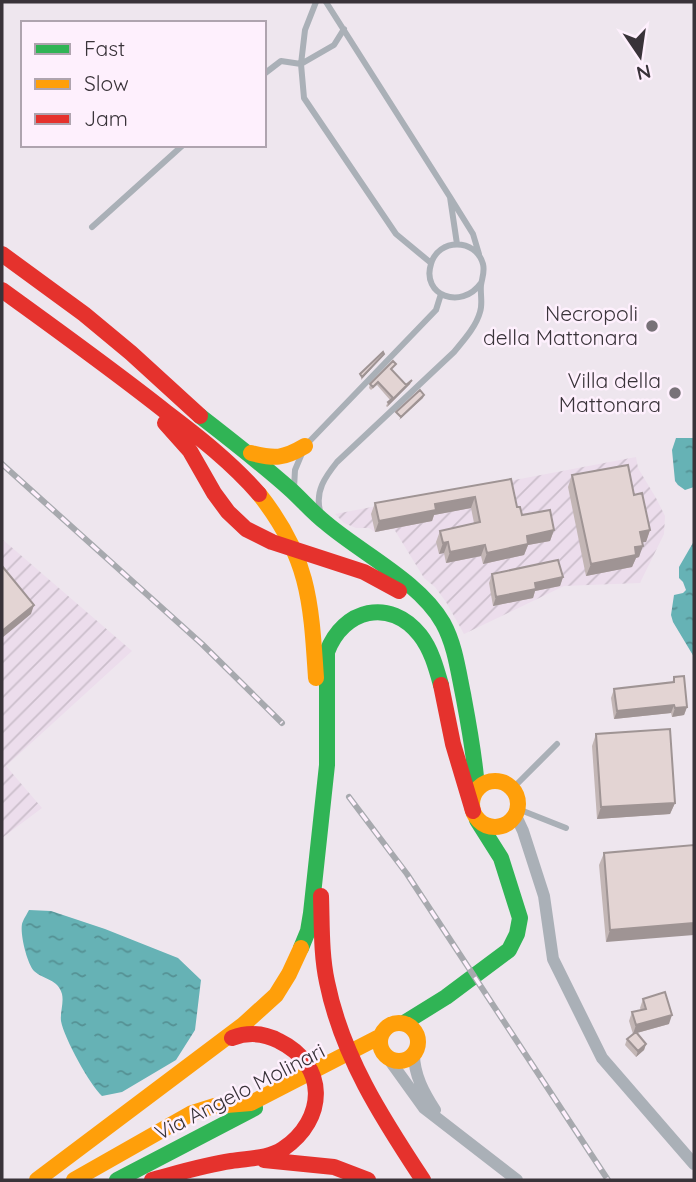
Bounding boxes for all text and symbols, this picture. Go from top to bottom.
legend [21,21,266,147]
north arrow [605,21,675,91]
text: Fast [84,35,125,61]
text: N [634,59,653,86]
text: Slow [84,70,129,96]
text: Jam [84,105,128,131]
place label: Necropoli della Mattonara [483,300,638,350]
marker: Necropoli della Mattonara [644,318,660,334]
place label: Villa della Mattonara [559,367,661,417]
marker: Villa della Mattonara [667,385,683,401]
street label: Via Angelo Molinari [150,1037,329,1145]

